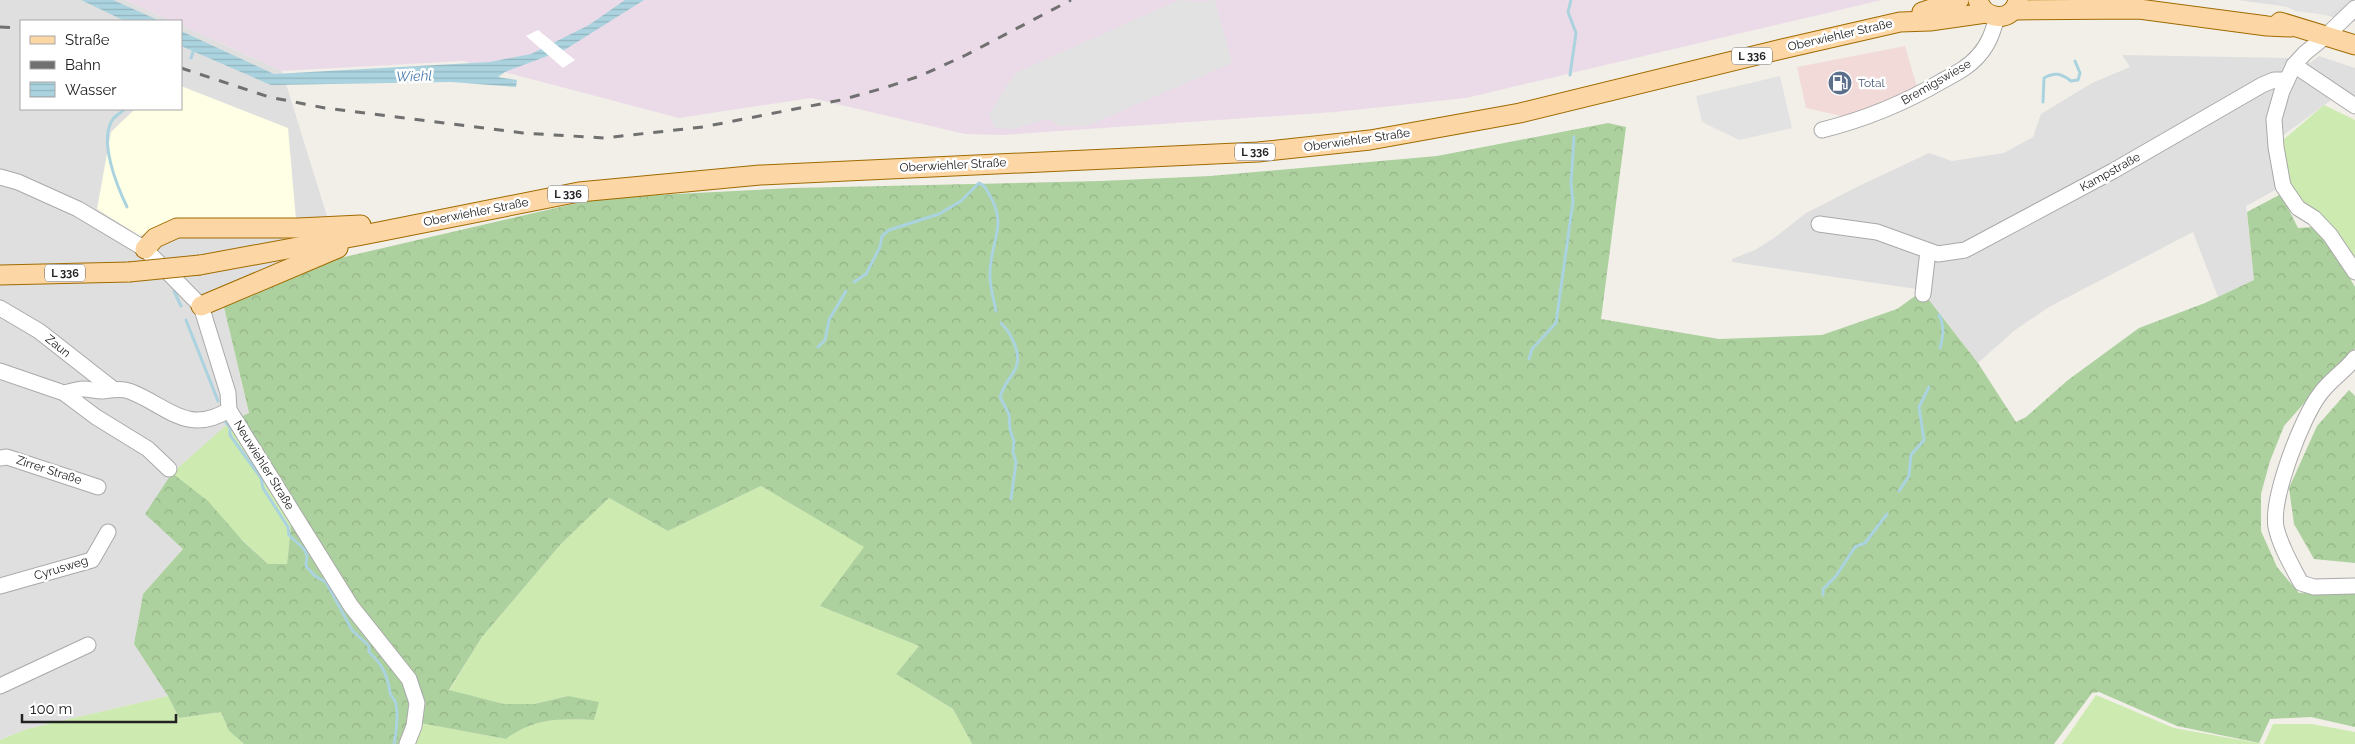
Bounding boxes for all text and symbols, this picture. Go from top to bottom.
street label: Oberwiehler Straße [1786,16,1894,54]
legend [20,20,182,110]
text: Straße [65,31,110,49]
road number: L 336 [1732,48,1772,64]
text: Bahn [65,56,101,74]
street label: Bremigswiese [1899,56,1973,108]
water label: Wiehl [396,67,433,85]
fuel station icon: Total [1827,70,1853,96]
place label: Total [1858,76,1886,90]
text: Wasser [65,81,117,99]
street label: Oberwiehler Straße [1303,126,1411,154]
road number: L 336 [1235,144,1275,160]
street label: Kampstraße [2077,150,2143,194]
street label: Oberwiehler Straße [899,155,1007,175]
road number: L 336 [548,185,588,202]
street label: Oberwiehler Straße [422,195,530,229]
road number: L 336 [45,264,85,282]
street label: Zaun [43,332,73,360]
street label: Neuwiehler Straße [231,418,297,512]
street label: Zirrer Straße [14,453,84,487]
street label: Cyrusweg [32,553,90,583]
scale bar [22,692,176,724]
text: 100 m [30,700,72,718]

